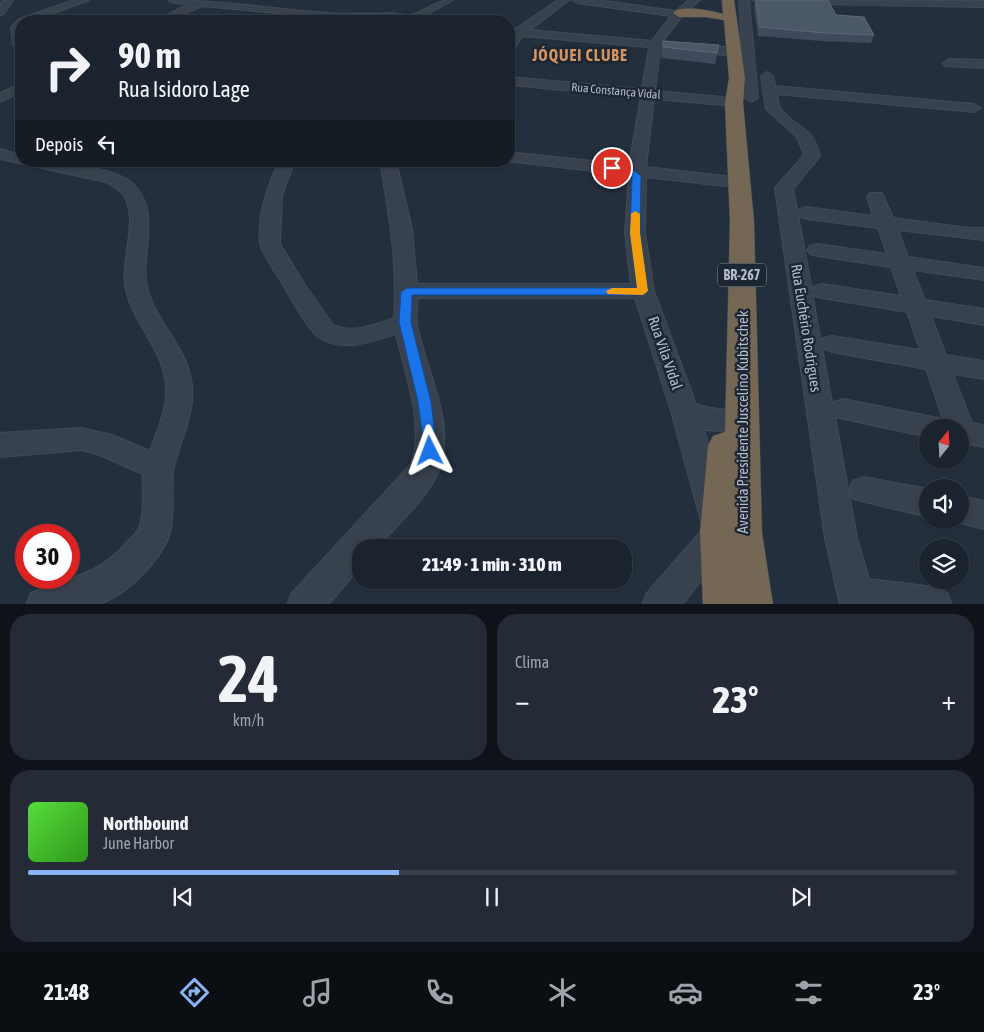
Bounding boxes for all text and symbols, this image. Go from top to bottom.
icon: right [35,35,100,100]
text: 90 m [118,35,181,75]
district label: JÓQUEI CLUBE [531,46,628,64]
text: Rua Isidoro Lage [118,76,250,102]
street label: Rua Constança Vidal [571,80,662,102]
icon: left [93,130,121,158]
text: Depois [35,133,83,155]
pin [591,147,633,189]
icon: arrive [598,154,626,182]
street label: Rua Euchério Rodrigues [788,263,825,393]
road number: BR-267 [718,264,766,286]
street label: Avenida Presidente Juscelino Kubitschek [734,310,751,533]
street label: Rua Vila Vidal [645,314,686,392]
north arrow [919,419,969,469]
map controls [919,419,969,589]
position arrow [403,424,455,476]
button: sound [919,479,969,529]
speed limit sign: 30 [15,524,80,589]
button: layers [919,539,969,589]
text: 21:49 · 1 min · 310 m [422,553,562,575]
text: 24 [218,641,279,716]
text: Clima [515,653,549,671]
text: 23° [712,678,759,721]
text: − [515,684,530,716]
text: + [941,684,956,716]
text: km/h [233,711,264,729]
text: Northbound [103,812,189,834]
text: June Harbor [103,834,174,852]
icon: previous [169,883,197,911]
icon: pause [478,883,506,911]
icon: next [787,883,815,911]
icon: directions [177,975,212,1010]
icon: music [300,975,335,1010]
icon: phone [422,975,457,1010]
icon: climate [545,975,580,1010]
icon: car [668,975,703,1010]
icon: filters [791,975,826,1010]
text: 21:48 [44,979,89,1005]
text: 23° [913,979,940,1005]

